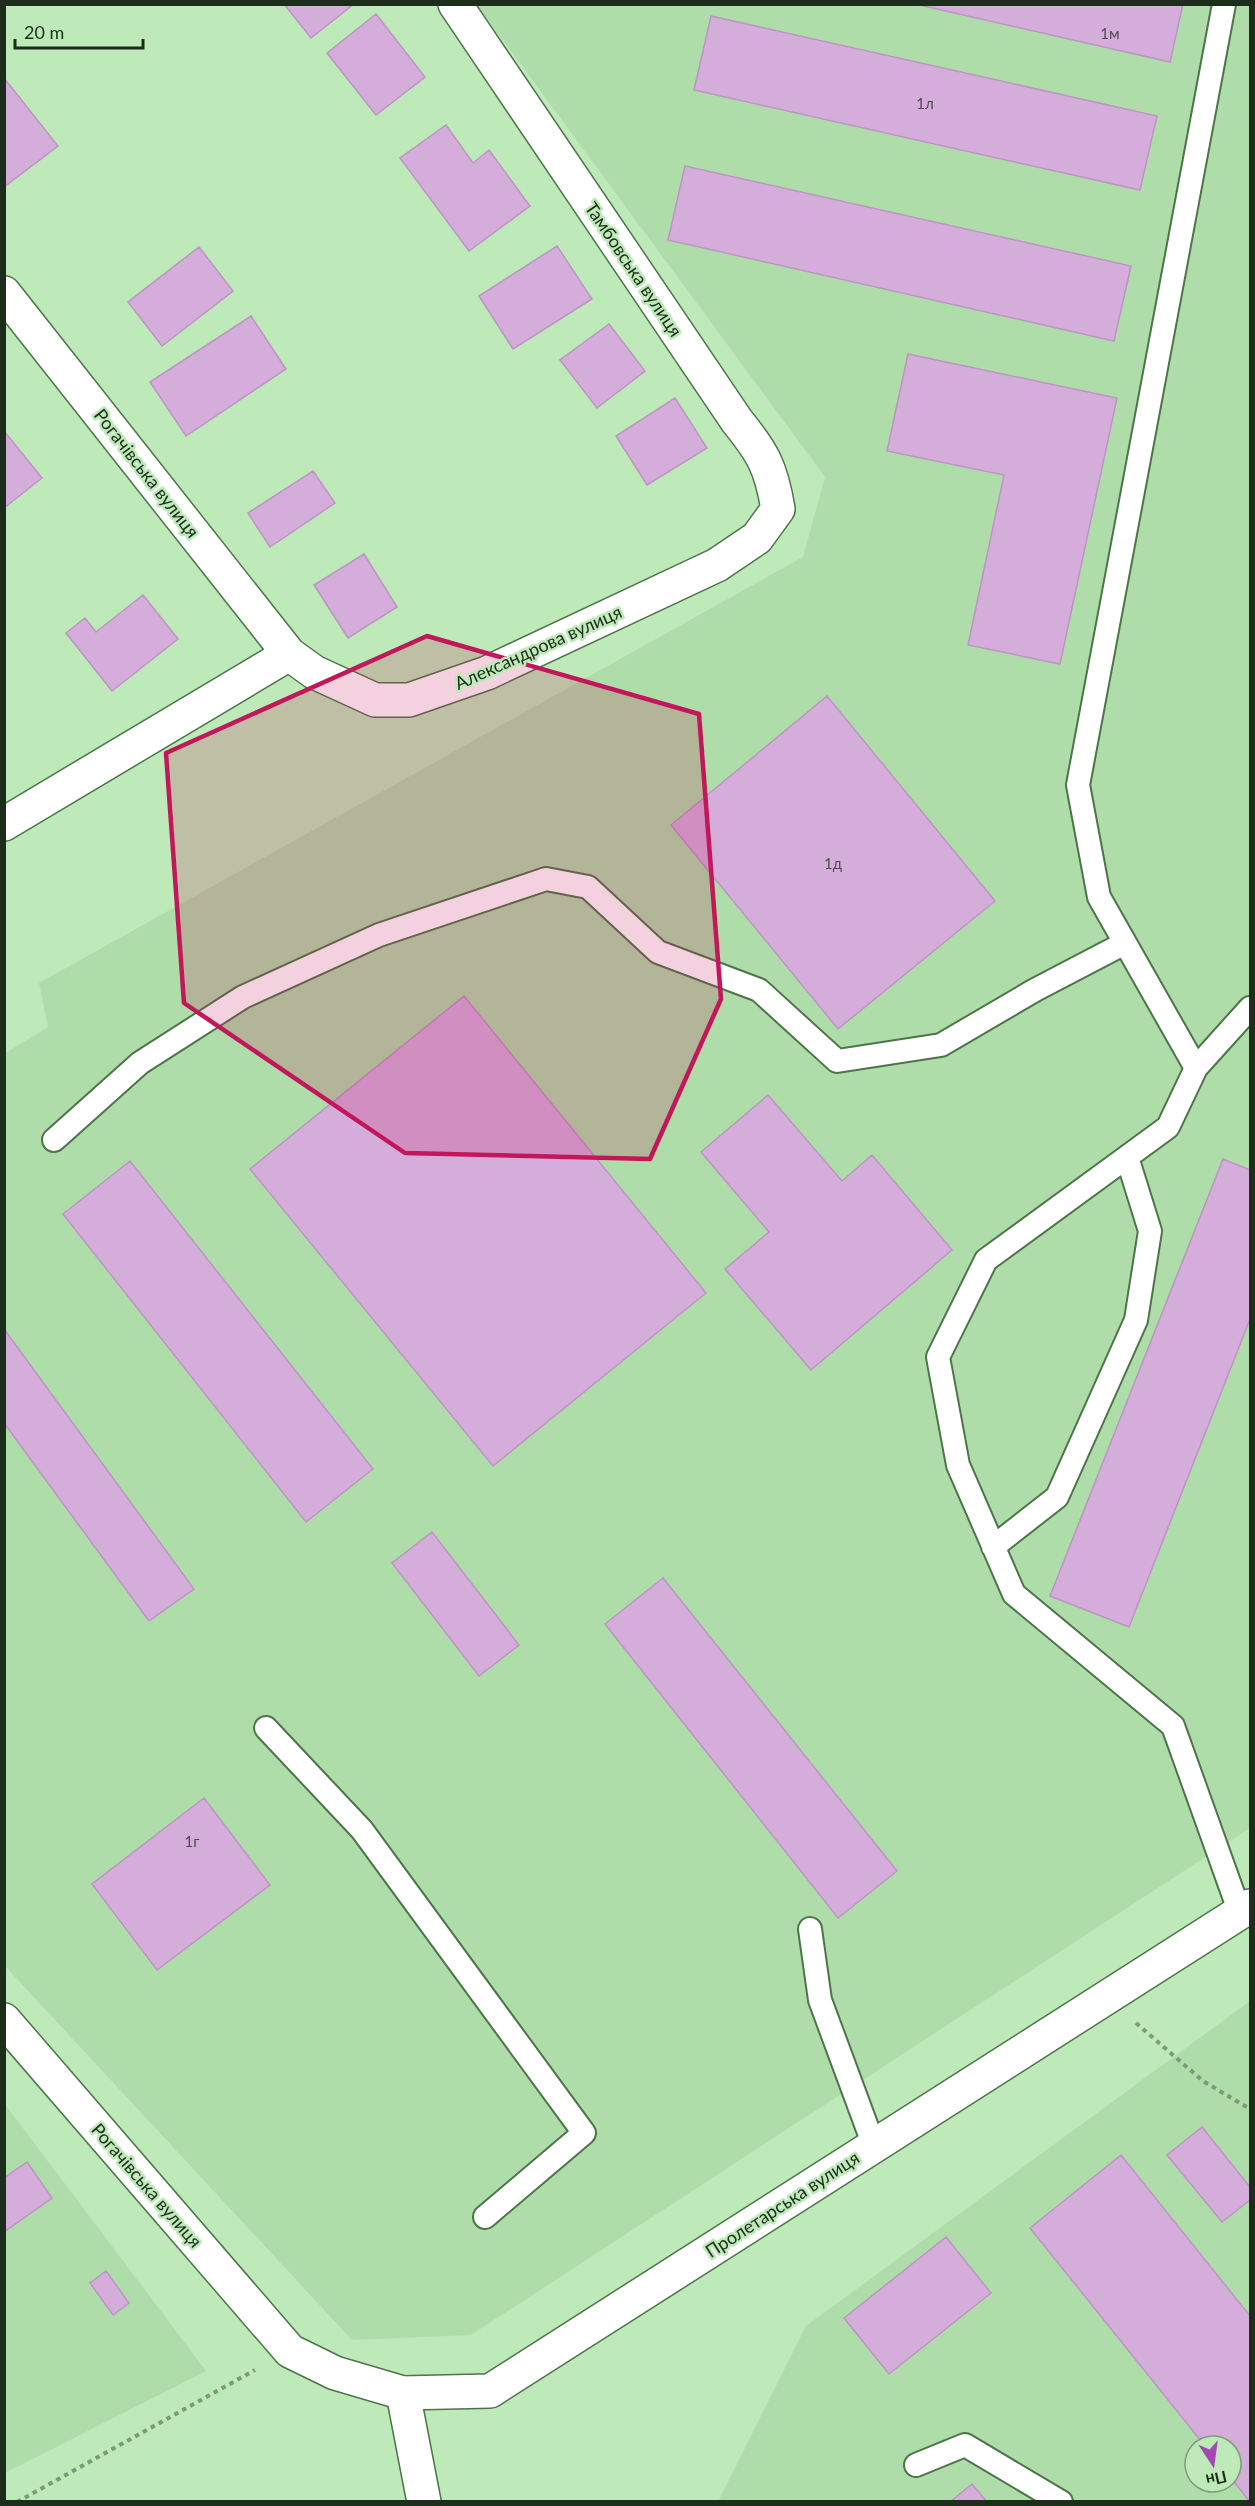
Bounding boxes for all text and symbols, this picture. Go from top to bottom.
scale bar [15,12,142,50]
text: 20 m [24,21,64,43]
house number: 1м [1100,24,1120,42]
house number: 1л [916,94,934,112]
street label: Тамбовська вулиця [581,197,687,341]
street label: Рогачівська вулиця [90,404,204,542]
street label: Александрова вулиця [451,600,625,694]
house number: 1д [824,854,842,872]
house number: 1г [185,1832,199,1850]
street label: Рогачівська вулиця [87,2118,207,2252]
street label: Пролетарська вулиця [701,2146,863,2262]
north arrow [1183,2434,1243,2494]
text: Пн [1204,2467,1229,2491]

